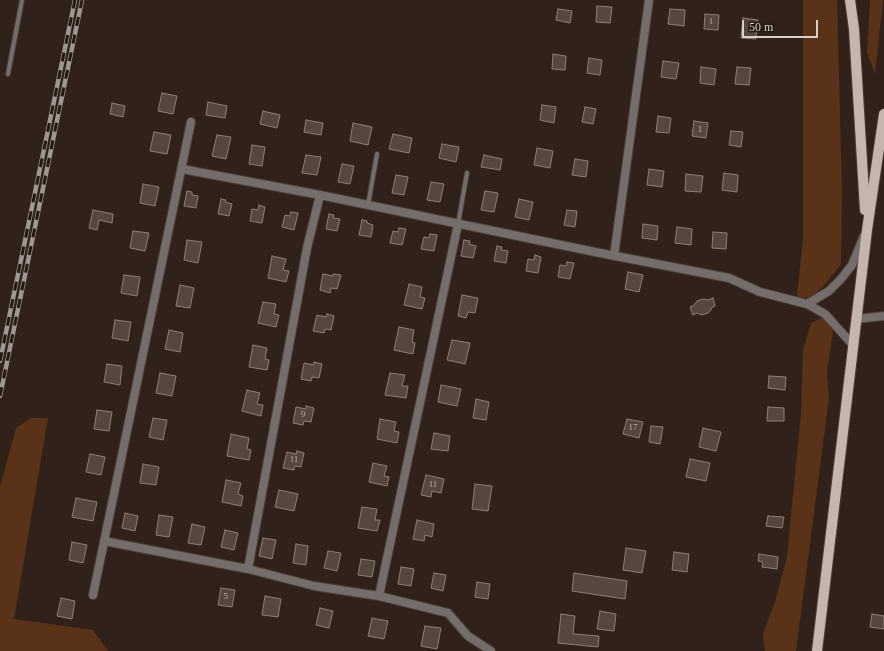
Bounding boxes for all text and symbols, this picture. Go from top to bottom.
scale bar [744,12,820,38]
house number: 1 [709,17,713,27]
text: 50 m [749,20,773,34]
house number: 1 [698,125,702,135]
house number: 9 [301,410,305,420]
house number: 17 [628,423,638,433]
house number: 11 [290,455,298,465]
house number: 11 [429,480,437,490]
house number: 5 [224,592,228,602]

